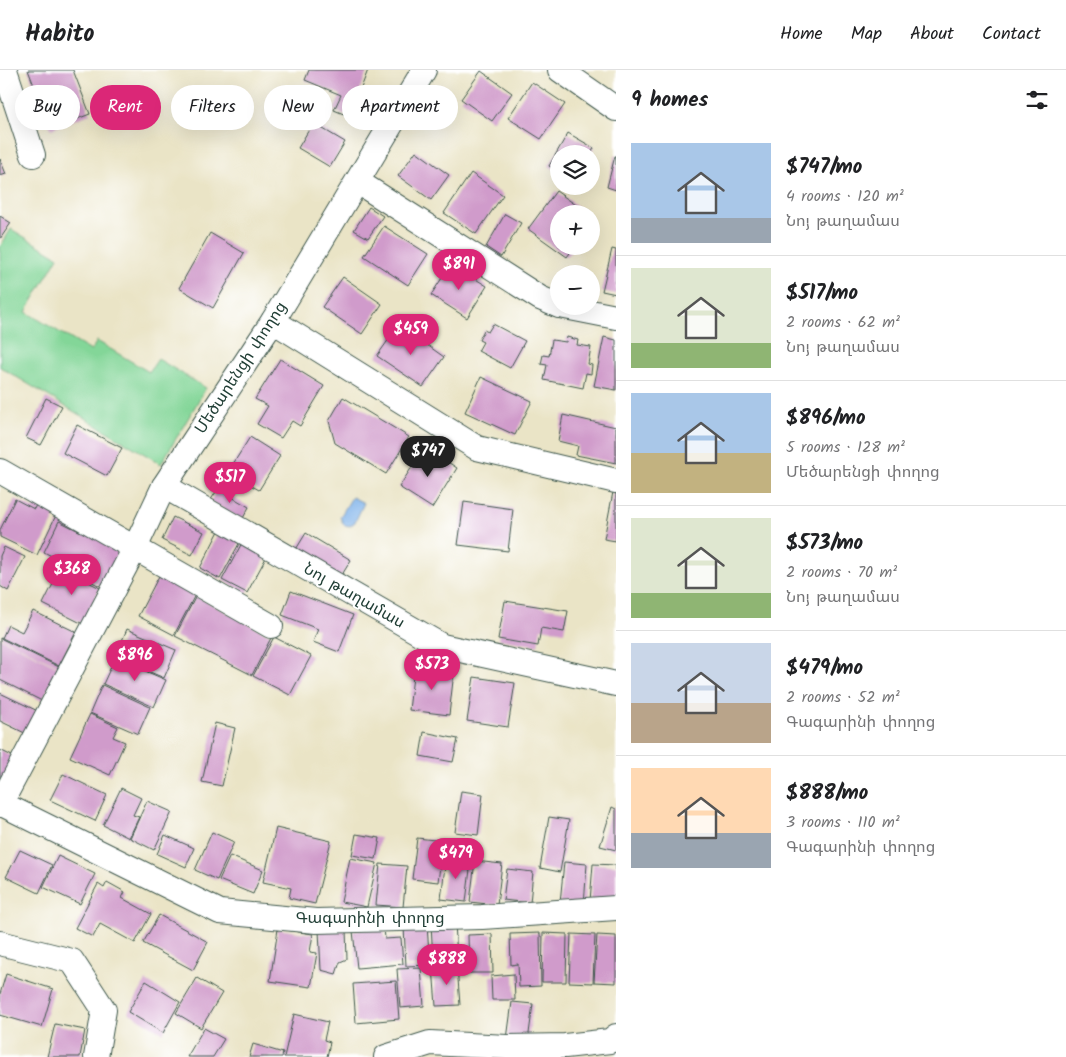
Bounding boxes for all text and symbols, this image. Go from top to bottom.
text: Habito [25,15,94,54]
text: Home [780,20,823,49]
text: Map [851,20,882,49]
text: About [910,20,954,49]
text: Contact [982,20,1041,49]
text: 9 homes [631,84,708,117]
chip: Buy [15,85,80,130]
chip: Rent [90,85,161,130]
chip: Filters [171,85,254,130]
chip: New [264,85,332,130]
chip: Apartment [342,85,458,130]
icon: filters [1023,86,1051,114]
map controls [550,145,600,315]
button: layers [550,145,600,195]
text: $747/mo [786,151,862,184]
icon: home [671,163,731,223]
text: 4 rooms · 120 m² [786,184,904,209]
button: + [550,205,600,255]
text: Նոյ թաղամաս [786,209,900,234]
pin: $891 [429,248,489,291]
text: $891 [443,252,475,277]
button: − [550,265,600,315]
text: $517/mo [786,277,858,310]
icon: home [671,288,731,348]
street label: Մեծարենցի փողոց [189,297,293,439]
text: 2 rooms · 62 m² [786,310,900,335]
pin: $459 [381,314,441,356]
text: $459 [394,317,428,342]
text: Նոյ թաղամաս [786,335,900,360]
text: $896/mo [786,402,866,435]
icon: home [671,413,731,473]
text: 5 rooms · 128 m² [786,435,905,460]
pin: $747 [398,436,458,478]
text: $747 [411,439,445,464]
text: Մեծարենցի փողոց [786,460,940,485]
pin: $517 [200,462,260,504]
text: $517 [215,465,245,490]
text: $573/mo [786,527,863,560]
icon: home [671,538,731,598]
pin: $368 [42,554,102,596]
text: $368 [54,557,90,582]
street label: Նոյ թաղամաս [298,557,410,635]
text: 2 rooms · 70 m² [786,560,897,585]
text: Նոյ թաղամաս [786,585,900,610]
pin: $896 [105,640,165,682]
text: $896 [117,643,153,668]
pin: $573 [402,648,462,691]
text: $573 [415,652,449,677]
text: $479/mo [786,652,863,685]
icon: home [671,663,731,723]
text: 2 rooms · 52 m² [786,685,900,710]
text: Գագարինի փողոց [786,710,935,735]
text: $888/mo [786,777,868,810]
icon: home [671,788,731,848]
text: 3 rooms · 110 m² [786,810,900,835]
text: Գագարինի փողոց [786,835,935,860]
pin: $479 [426,838,486,880]
text: $479 [439,841,473,866]
street label: Գագարինի փողոց [295,906,445,931]
pin: $888 [417,944,477,986]
text: $888 [428,947,466,972]

